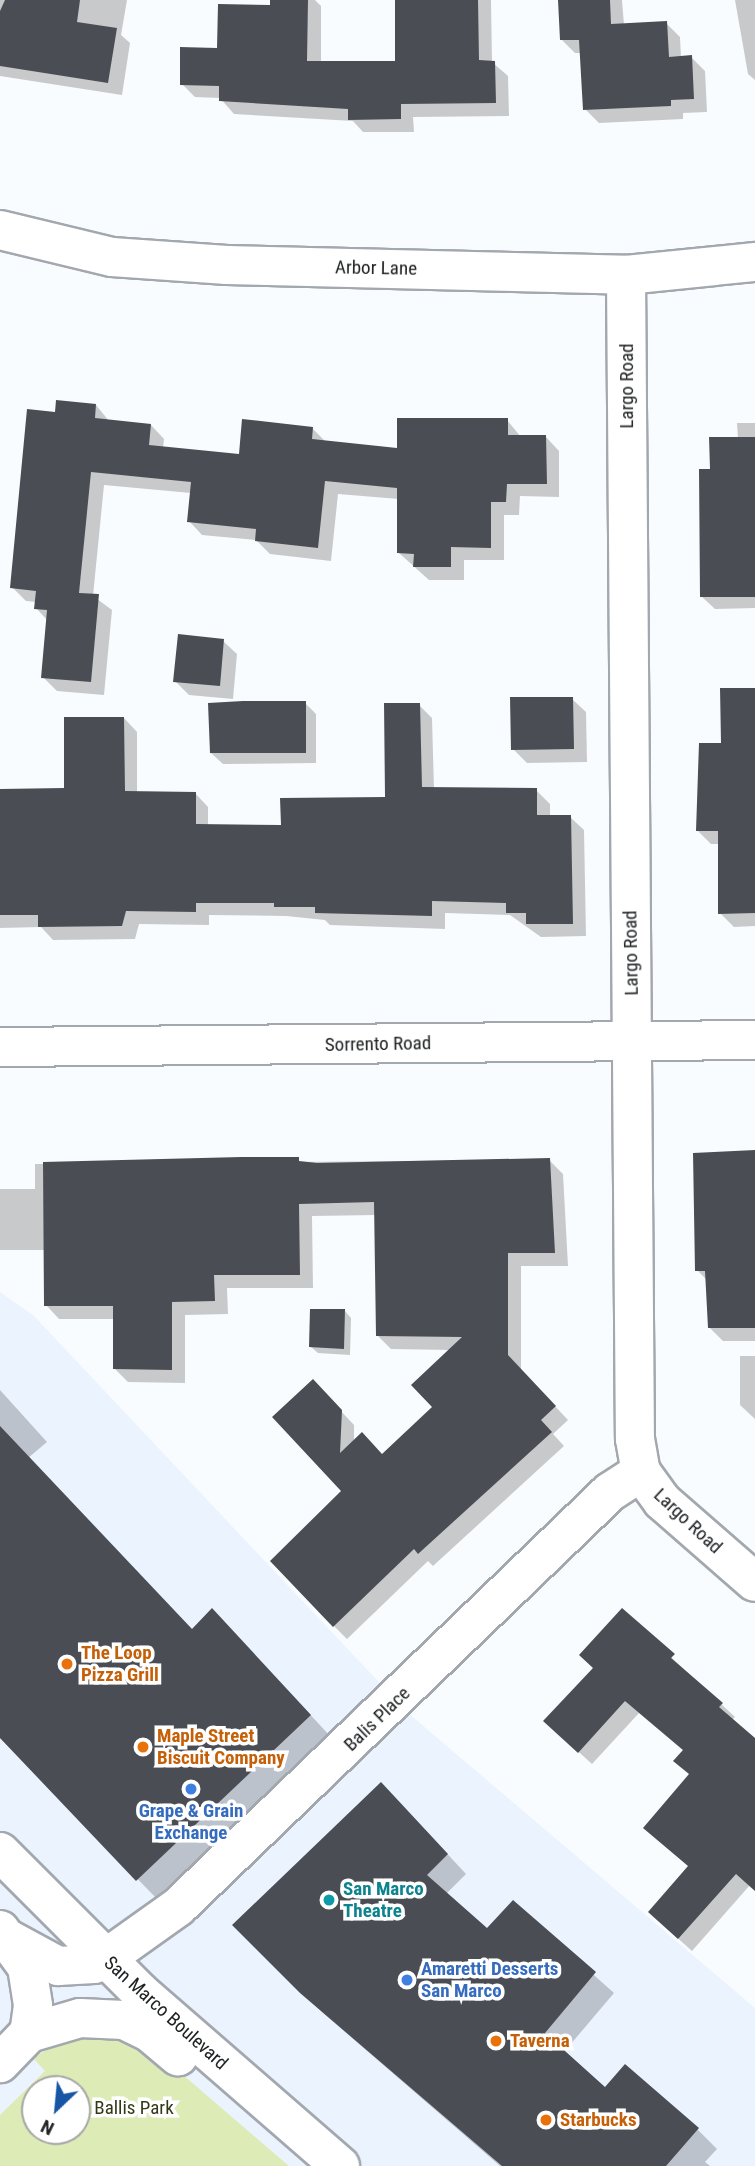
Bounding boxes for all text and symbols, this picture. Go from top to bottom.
street label: Arbor Lane [335,256,417,280]
street label: Largo Road [616,343,638,429]
street label: Largo Road [619,910,643,996]
street label: Sorrento Road [325,1032,431,1056]
street label: Largo Road [649,1484,727,1558]
place label: The Loop Pizza Grill [81,1642,159,1686]
marker: The Loop Pizza Grill [59,1656,75,1672]
street label: Balis Place [339,1682,415,1756]
place label: Maple Street Biscuit Company [157,1725,285,1769]
marker: Maple Street Biscuit Company [135,1739,151,1755]
marker: Grape & Grain Exchange [183,1781,199,1797]
place label: Grape & Grain Exchange [139,1800,243,1844]
place label: San Marco Theatre [343,1878,424,1922]
marker: San Marco Theatre [321,1892,337,1908]
street label: San Marco Boulevard [99,1951,233,2075]
place label: Amaretti Desserts San Marco [421,1958,558,2002]
marker: Amaretti Desserts San Marco [399,1972,415,1988]
place label: Taverna [510,2030,570,2052]
marker: Taverna [488,2033,504,2049]
north arrow [21,2075,91,2145]
park label: Ballis Park [94,2097,174,2119]
place label: Starbucks [560,2109,637,2131]
marker: Starbucks [538,2112,554,2128]
text: N [37,2115,58,2140]

